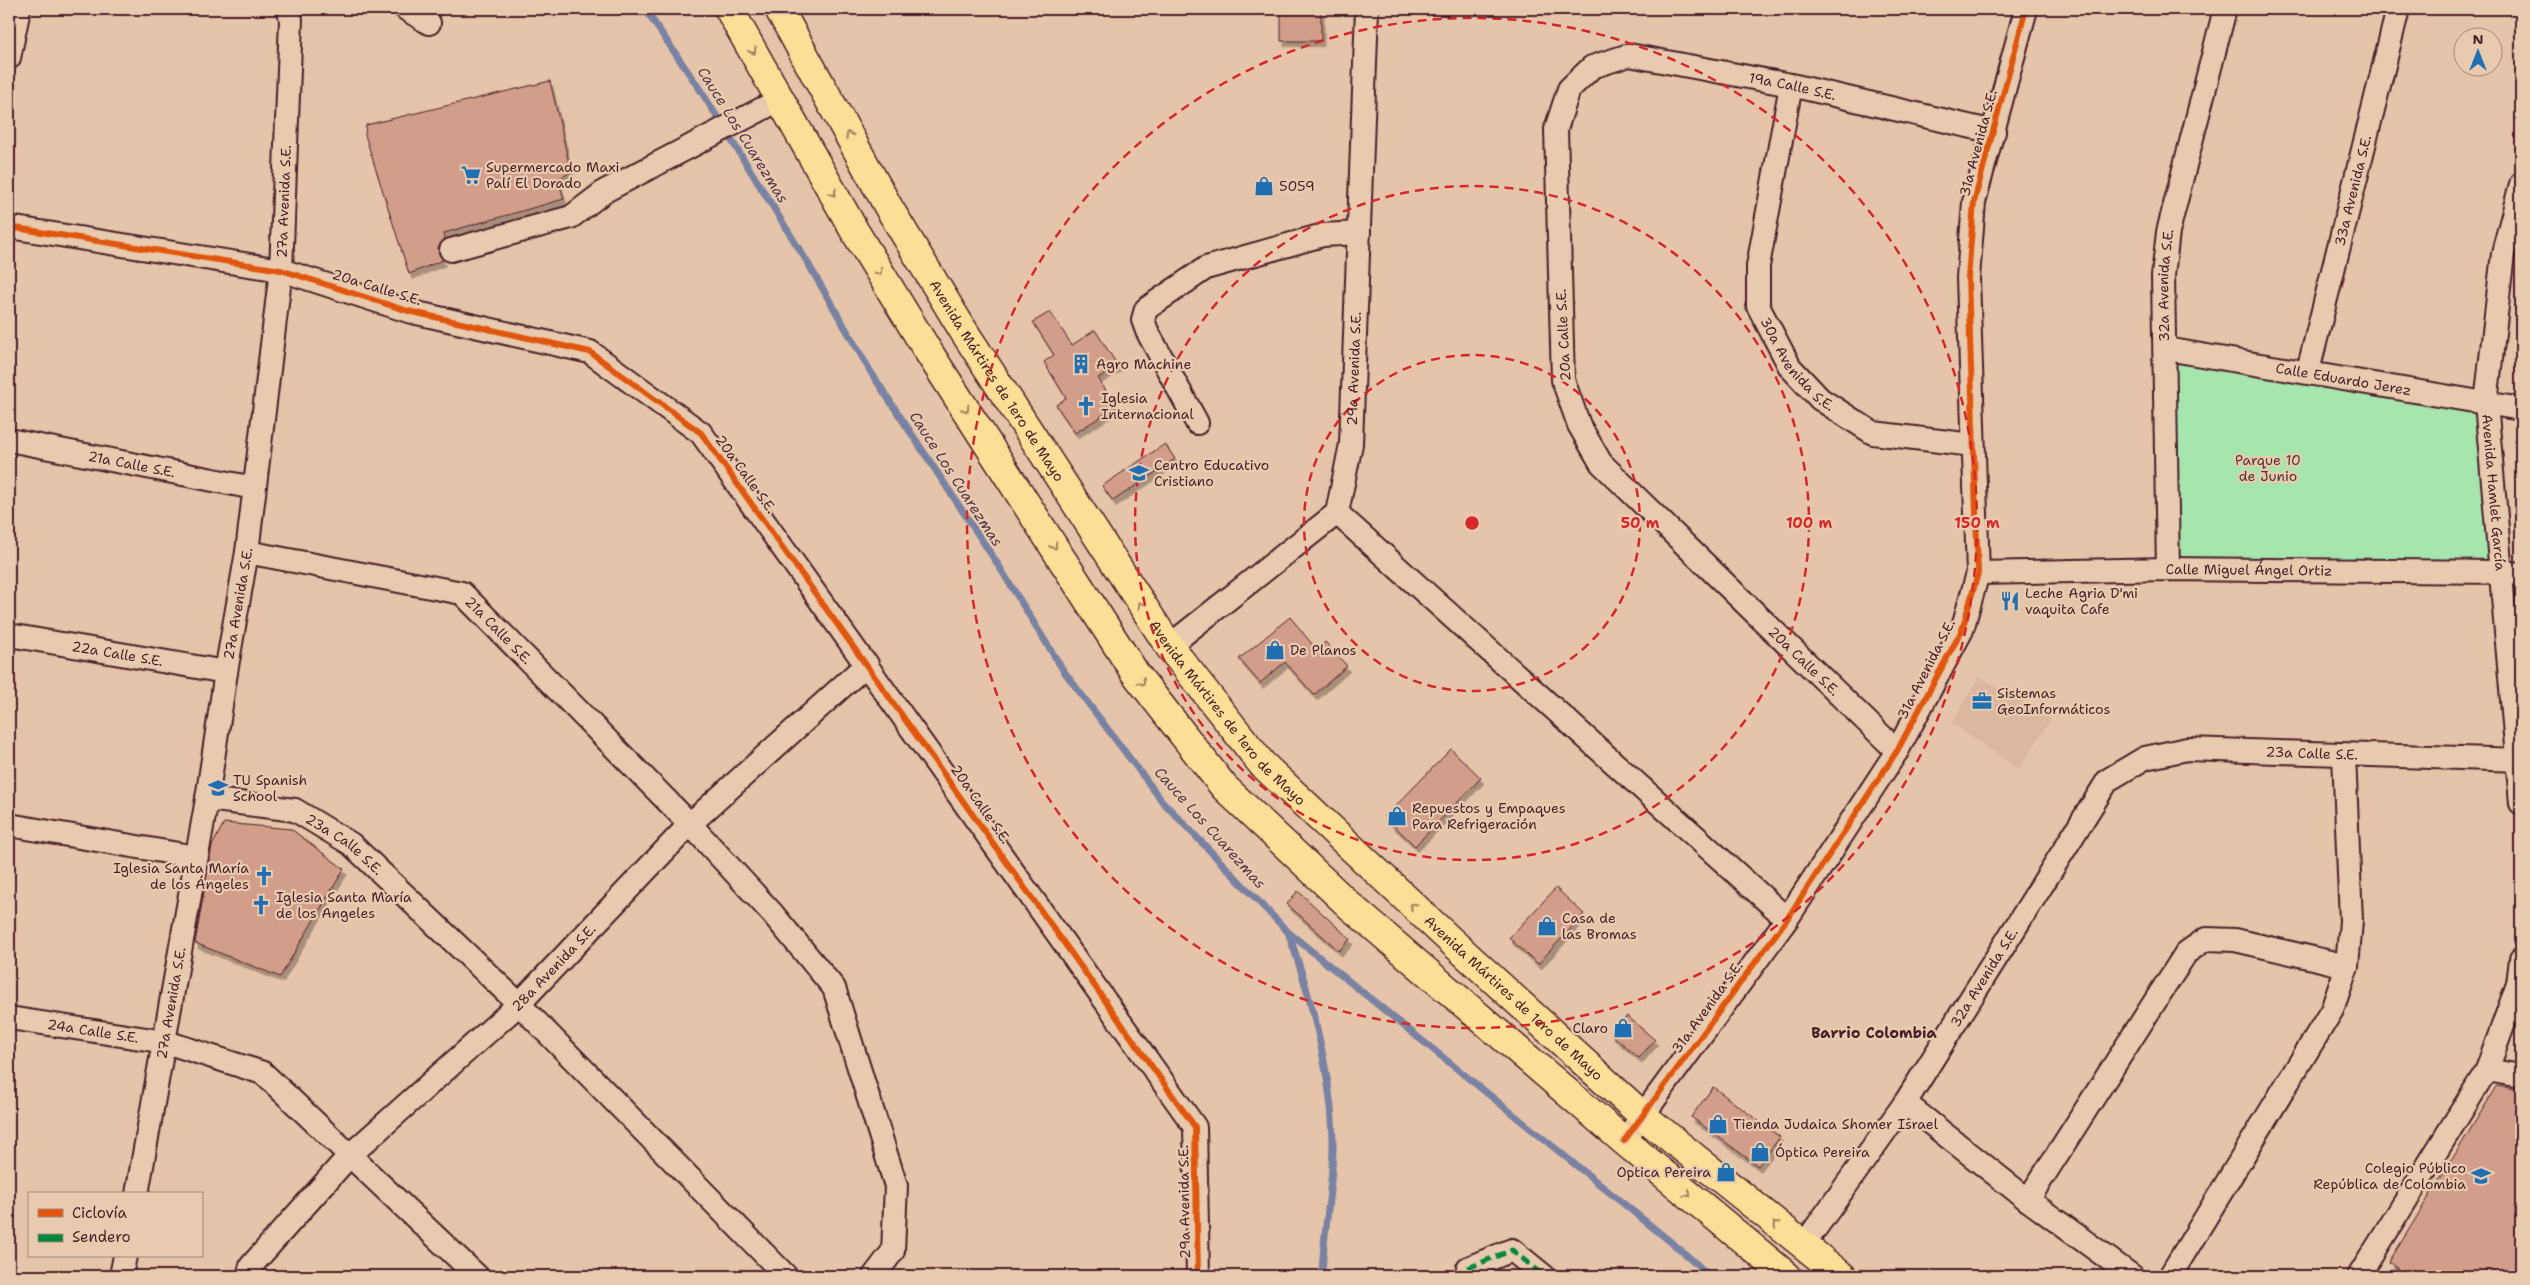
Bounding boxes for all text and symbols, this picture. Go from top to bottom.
north arrow [2452,28,2502,78]
text: N [2472,30,2484,48]
one-way arrow [746,46,756,55]
water label: Cauce Los Cuarezmas [693,63,793,207]
street label: 19a Calle S.E. [1747,68,1838,104]
street label: 31a Avenida S.E. [1955,88,2001,198]
one-way arrow [845,132,855,141]
street label: 33a Avenida S.E. [2330,133,2375,248]
street label: 27a Avenida S.E. [272,144,295,259]
place label: Supermercado Maxi Palí El Dorado [486,158,620,192]
supermarket icon: Supermercado Maxi Palí El Dorado [460,164,482,186]
shop icon: 5059 [1253,175,1275,197]
place label: 5059 [1279,177,1315,195]
one-way arrow [826,187,836,196]
street label: 32a Avenida S.E. [2154,226,2178,342]
street label: 20a Calle S.E. [330,265,424,309]
one-way arrow [873,266,883,275]
street label: Avenida Mártires de 1ero de Mayo [926,277,1068,485]
street label: 20a Calle S.E. [1552,288,1574,382]
street label: 29a Avenida S.E. [1343,311,1365,426]
street label: 30a Avenida S.E. [1756,314,1838,415]
building icon: Agro Machine [1070,353,1092,375]
place label: Agro Machine [1096,355,1191,373]
street label: Calle Eduardo Jerez [2274,359,2413,399]
place label: Iglesia Internacional [1101,389,1195,423]
church icon: Iglesia Internacional [1075,395,1097,417]
one-way arrow [960,404,969,413]
water label: Cauce Los Cuarezmas [905,408,1007,550]
street label: Avenida Hamlet García [2478,413,2510,572]
street label: 20a Calle S.E. [712,431,780,517]
street label: 21a Calle S.E. [87,447,177,481]
park label: Parque 10 de Junio [2235,451,2301,485]
place label: Centro Educativo Cristiano [1154,456,1269,490]
school or university icon: Centro Educativo Cristiano [1128,462,1150,484]
text: 50 m [1621,513,1660,533]
text: 100 m [1786,513,1832,533]
text: 150 m [1954,513,2000,533]
centre of rings [1463,514,1481,532]
one-way arrow [1047,541,1057,550]
street label: 27a Avenida S.E. [219,547,256,661]
street label: Calle Miguel Ángel Ortiz [2166,560,2332,579]
place label: Leche Agria D'mi vaquita Cafe [2025,584,2138,618]
restaurant icon: Leche Agria D'mi vaquita Cafe [1999,590,2021,612]
street label: 21a Calle S.E. [461,592,536,668]
one-way arrow [1138,602,1147,611]
street label: 31a Avenida S.E. [1893,616,1959,722]
street label: Avenida Mártires de 1ero de Mayo [1145,617,1309,809]
street label: 20a Calle S.E. [1764,622,1844,700]
street label: 22a Calle S.E. [70,637,164,670]
shop icon: De Planos [1264,639,1286,661]
place label: De Planos [1290,641,1357,659]
one-way arrow [1137,676,1145,685]
place label: Sistemas GeoInformáticos [1997,684,2110,718]
office icon: Sistemas GeoInformáticos [1971,690,1993,712]
street label: 23a Calle S.E. [2265,743,2358,764]
street label: 20a Calle S.E. [947,761,1015,847]
water label: Cauce Los Cuarezmas [1150,763,1270,893]
place label: TU Spanish School [233,771,307,805]
school or university icon: TU Spanish School [207,777,229,799]
place label: Repuestos y Empaques Para Refrigeración [1412,799,1566,833]
shop icon: Repuestos y Empaques Para Refrigeración [1386,805,1408,827]
street label: 23a Calle S.E. [302,810,387,879]
place label: Iglesia Santa María de los Ángeles [113,859,249,893]
church icon: Iglesia Santa María de los Ángeles [253,865,275,887]
place label: Iglesia Santa María de los Angeles [276,888,412,922]
church icon: Iglesia Santa María de los Angeles [250,894,272,916]
one-way arrow [1410,903,1419,912]
place label: Casa de las Bromas [1562,909,1637,943]
street label: Avenida Mártires de 1ero de Mayo [1420,911,1607,1084]
shop icon: Casa de las Bromas [1536,915,1558,937]
street label: 28a Avenida S.E. [508,920,599,1015]
street label: 32a Avenida S.E. [1946,925,2022,1030]
street label: 27a Avenida S.E. [152,946,190,1060]
street label: 31a Avenida S.E. [1667,957,1747,1057]
street label: 24a Calle S.E. [46,1015,140,1047]
shop icon: Claro [1612,1017,1634,1039]
place label: Claro [1572,1019,1608,1037]
district label: Barrio Colombia [1811,1023,1938,1043]
shop icon: Tienda Judaica Shomer Israel [1707,1113,1729,1135]
place label: Tienda Judaica Shomer Israel [1733,1115,1939,1133]
shop icon: Óptica Pereira [1749,1141,1771,1163]
place label: Óptica Pereira [1775,1143,1870,1161]
street label: 29a Avenida S.E. [1174,1145,1194,1259]
place label: Colegio Público República de Colombia [2313,1159,2466,1193]
shop icon: Optica Pereira [1715,1161,1737,1183]
place label: Optica Pereira [1616,1163,1711,1181]
school or university icon: Colegio Público República de Colombia [2470,1165,2492,1187]
one-way arrow [1682,1189,1691,1197]
legend [28,1192,202,1258]
text: Ciclovía [72,1203,128,1223]
one-way arrow [1773,1221,1782,1230]
text: Sendero [72,1227,131,1247]

